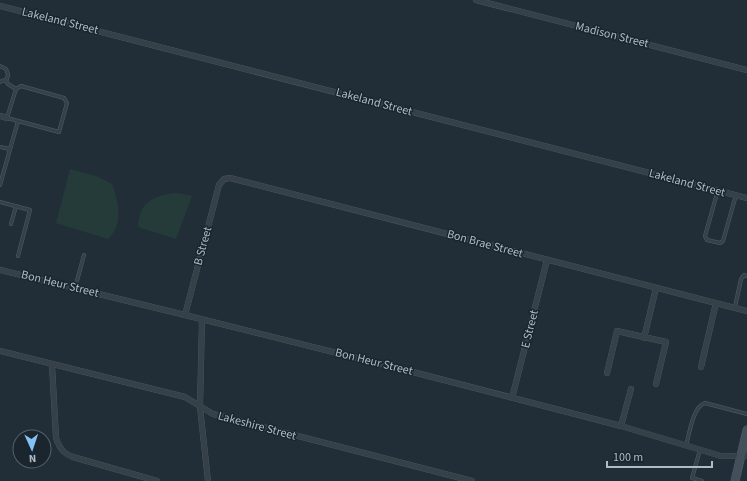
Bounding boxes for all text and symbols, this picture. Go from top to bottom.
street label: Lakeland Street [20,3,100,39]
street label: Madison Street [574,18,650,52]
street label: Lakeland Street [334,84,414,120]
street label: Lakeland Street [647,165,727,201]
street label: B Street [190,225,216,267]
street label: Bon Brae Street [445,226,525,262]
street label: Bon Heur Street [19,266,101,302]
street label: E Street [517,308,543,350]
street label: Bon Heur Street [333,344,415,380]
street label: Lakeshire Street [216,407,298,445]
north arrow [12,429,52,469]
scale bar [607,443,712,469]
text: 100 m [613,449,643,466]
text: N [28,451,37,466]

